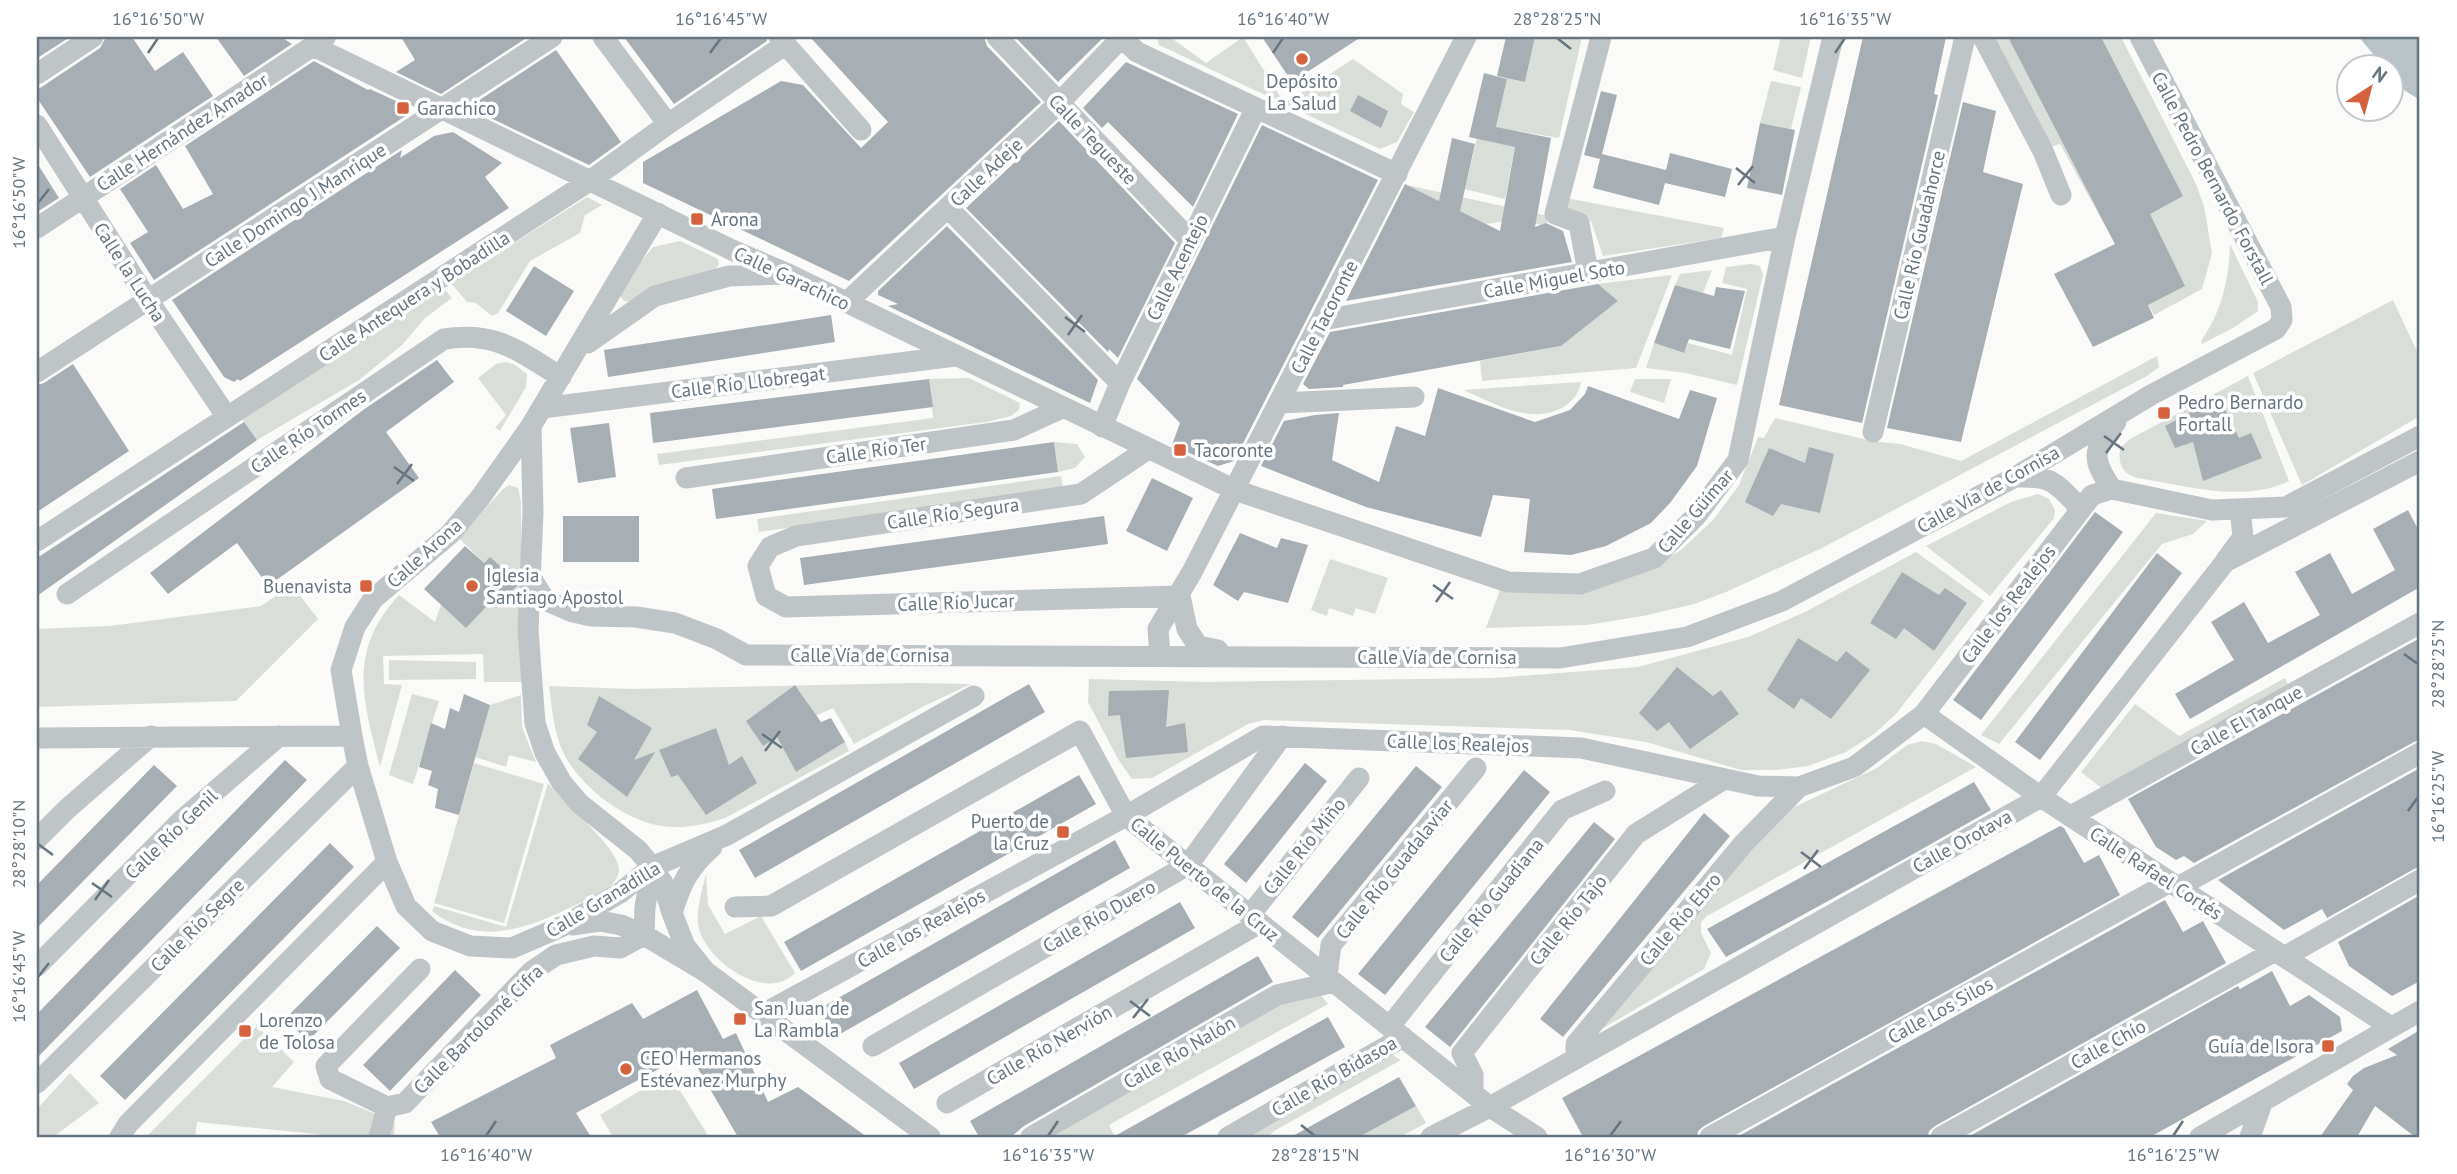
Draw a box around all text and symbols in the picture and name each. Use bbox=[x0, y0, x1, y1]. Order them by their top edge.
text: 16°16'50"W bbox=[112, 7, 204, 30]
text: 16°16'45"W bbox=[675, 7, 767, 30]
text: 16°16'40"W bbox=[1237, 7, 1329, 30]
text: 28°28'25"N bbox=[1513, 7, 1601, 30]
text: 16°16'35"W bbox=[1799, 7, 1891, 30]
marker: Depósito La Salud bbox=[1294, 51, 1310, 67]
north arrow bbox=[2334, 52, 2404, 122]
text: N bbox=[2368, 61, 2392, 88]
street label: Calle Hernández Amador bbox=[92, 67, 273, 196]
street label: Calle Pedro Bernardo Forstall bbox=[2147, 67, 2280, 289]
place label: Depósito La Salud bbox=[1266, 69, 1338, 115]
street label: Calle Tegueste bbox=[1044, 89, 1142, 189]
place label: Garachico bbox=[417, 96, 496, 120]
marker: Garachico bbox=[395, 100, 411, 116]
street label: Calle Adeje bbox=[945, 132, 1027, 212]
street label: Calle Domingo J Manrique bbox=[200, 137, 390, 273]
street label: Calle Río Guadahorce bbox=[1888, 148, 1950, 322]
text: 16°16'50"W bbox=[7, 157, 30, 249]
place label: Arona bbox=[711, 207, 759, 231]
street label: Calle Acentejo bbox=[1141, 210, 1213, 324]
marker: Arona bbox=[689, 211, 705, 227]
street label: Calle la Lucha bbox=[89, 218, 171, 326]
street label: Calle Antequera y Bobadilla bbox=[314, 225, 514, 367]
street label: Calle Garachico bbox=[730, 241, 854, 315]
street label: Calle Miguel Soto bbox=[1481, 255, 1627, 303]
street label: Calle Tacoronte bbox=[1285, 256, 1363, 378]
street label: Calle Río Llobregat bbox=[670, 361, 827, 403]
street label: Calle Río Tormes bbox=[246, 383, 370, 479]
place label: Pedro Bernardo Fortall bbox=[2178, 390, 2303, 436]
marker: Pedro Bernardo Fortall bbox=[2156, 405, 2172, 421]
street label: Calle Río Ter bbox=[824, 431, 928, 469]
place label: Tacoronte bbox=[1194, 438, 1273, 462]
street label: Calle Vía de Cornisa bbox=[1912, 440, 2064, 538]
marker: Tacoronte bbox=[1172, 442, 1188, 458]
street label: Calle Güímar bbox=[1652, 463, 1739, 558]
street label: Calle Río Segura bbox=[885, 492, 1021, 534]
street label: Calle Arona bbox=[382, 513, 466, 593]
street label: Calle los Realejos bbox=[1956, 540, 2060, 668]
place label: Iglesia Santiago Apostol bbox=[486, 563, 624, 609]
place label: Buenavista bbox=[263, 574, 352, 598]
marker: Buenavista bbox=[358, 578, 374, 594]
marker: Iglesia Santiago Apostol bbox=[464, 578, 480, 594]
street label: Calle Río Jucar bbox=[897, 588, 1016, 616]
text: 28°28'25"N bbox=[2426, 620, 2449, 708]
street label: Calle Vía de Cornisa bbox=[790, 643, 950, 667]
street label: Calle Vía de Cornisa bbox=[1357, 645, 1517, 669]
street label: Calle El Tanque bbox=[2186, 679, 2306, 761]
street label: Calle los Realejos bbox=[1386, 729, 1530, 757]
text: 16°16'25"W bbox=[2426, 751, 2449, 843]
street label: Calle Río Genil bbox=[120, 784, 223, 884]
street label: Calle Río Miño bbox=[1258, 793, 1350, 899]
street label: Calle Río Guadalaviar bbox=[1330, 794, 1458, 944]
text: 28°28'10"N bbox=[7, 800, 30, 888]
street label: Calle Orotava bbox=[1908, 804, 2016, 878]
place label: Puerto de la Cruz bbox=[971, 809, 1049, 855]
street label: Calle Puerto de la Cruz bbox=[1126, 812, 1284, 946]
street label: Calle Rafael Cortés bbox=[2085, 821, 2227, 925]
marker: Puerto de la Cruz bbox=[1055, 824, 1071, 840]
street label: Calle Río Guadiana bbox=[1434, 833, 1548, 967]
street label: Calle Granadilla bbox=[542, 856, 664, 942]
street label: Calle Río Ebro bbox=[1634, 867, 1726, 971]
street label: Calle Río Tajo bbox=[1524, 870, 1612, 970]
street label: Calle Río Segre bbox=[145, 873, 249, 977]
street label: Calle Río Duero bbox=[1038, 874, 1160, 958]
street label: Calle los Realejos bbox=[853, 883, 989, 973]
text: 16°16'45"W bbox=[7, 931, 30, 1023]
street label: Calle Bartolomé Cifra bbox=[408, 959, 548, 1099]
street label: Calle Los Silos bbox=[1883, 971, 1997, 1049]
place label: San Juan de La Rambla bbox=[754, 996, 850, 1042]
street label: Calle Río Nervión bbox=[982, 999, 1116, 1091]
place label: Lorenzo de Tolosa bbox=[259, 1008, 335, 1054]
street label: Calle Río Nalón bbox=[1119, 1010, 1239, 1094]
marker: San Juan de La Rambla bbox=[732, 1011, 748, 1027]
street label: Calle Chío bbox=[2066, 1014, 2150, 1074]
marker: Lorenzo de Tolosa bbox=[237, 1023, 253, 1039]
street label: Calle Río Bidasoa bbox=[1267, 1030, 1401, 1122]
place label: Guía de Isora bbox=[2208, 1034, 2314, 1058]
marker: Guía de Isora bbox=[2320, 1038, 2336, 1054]
place label: CEO Hermanos Estévanez Murphy bbox=[640, 1046, 786, 1092]
marker: CEO Hermanos Estévanez Murphy bbox=[618, 1061, 634, 1077]
text: 16°16'40"W bbox=[440, 1143, 532, 1166]
text: 16°16'35"W bbox=[1002, 1143, 1094, 1166]
text: 28°28'15"N bbox=[1271, 1143, 1359, 1166]
text: 16°16'30"W bbox=[1564, 1143, 1656, 1166]
text: 16°16'25"W bbox=[2127, 1143, 2219, 1166]

